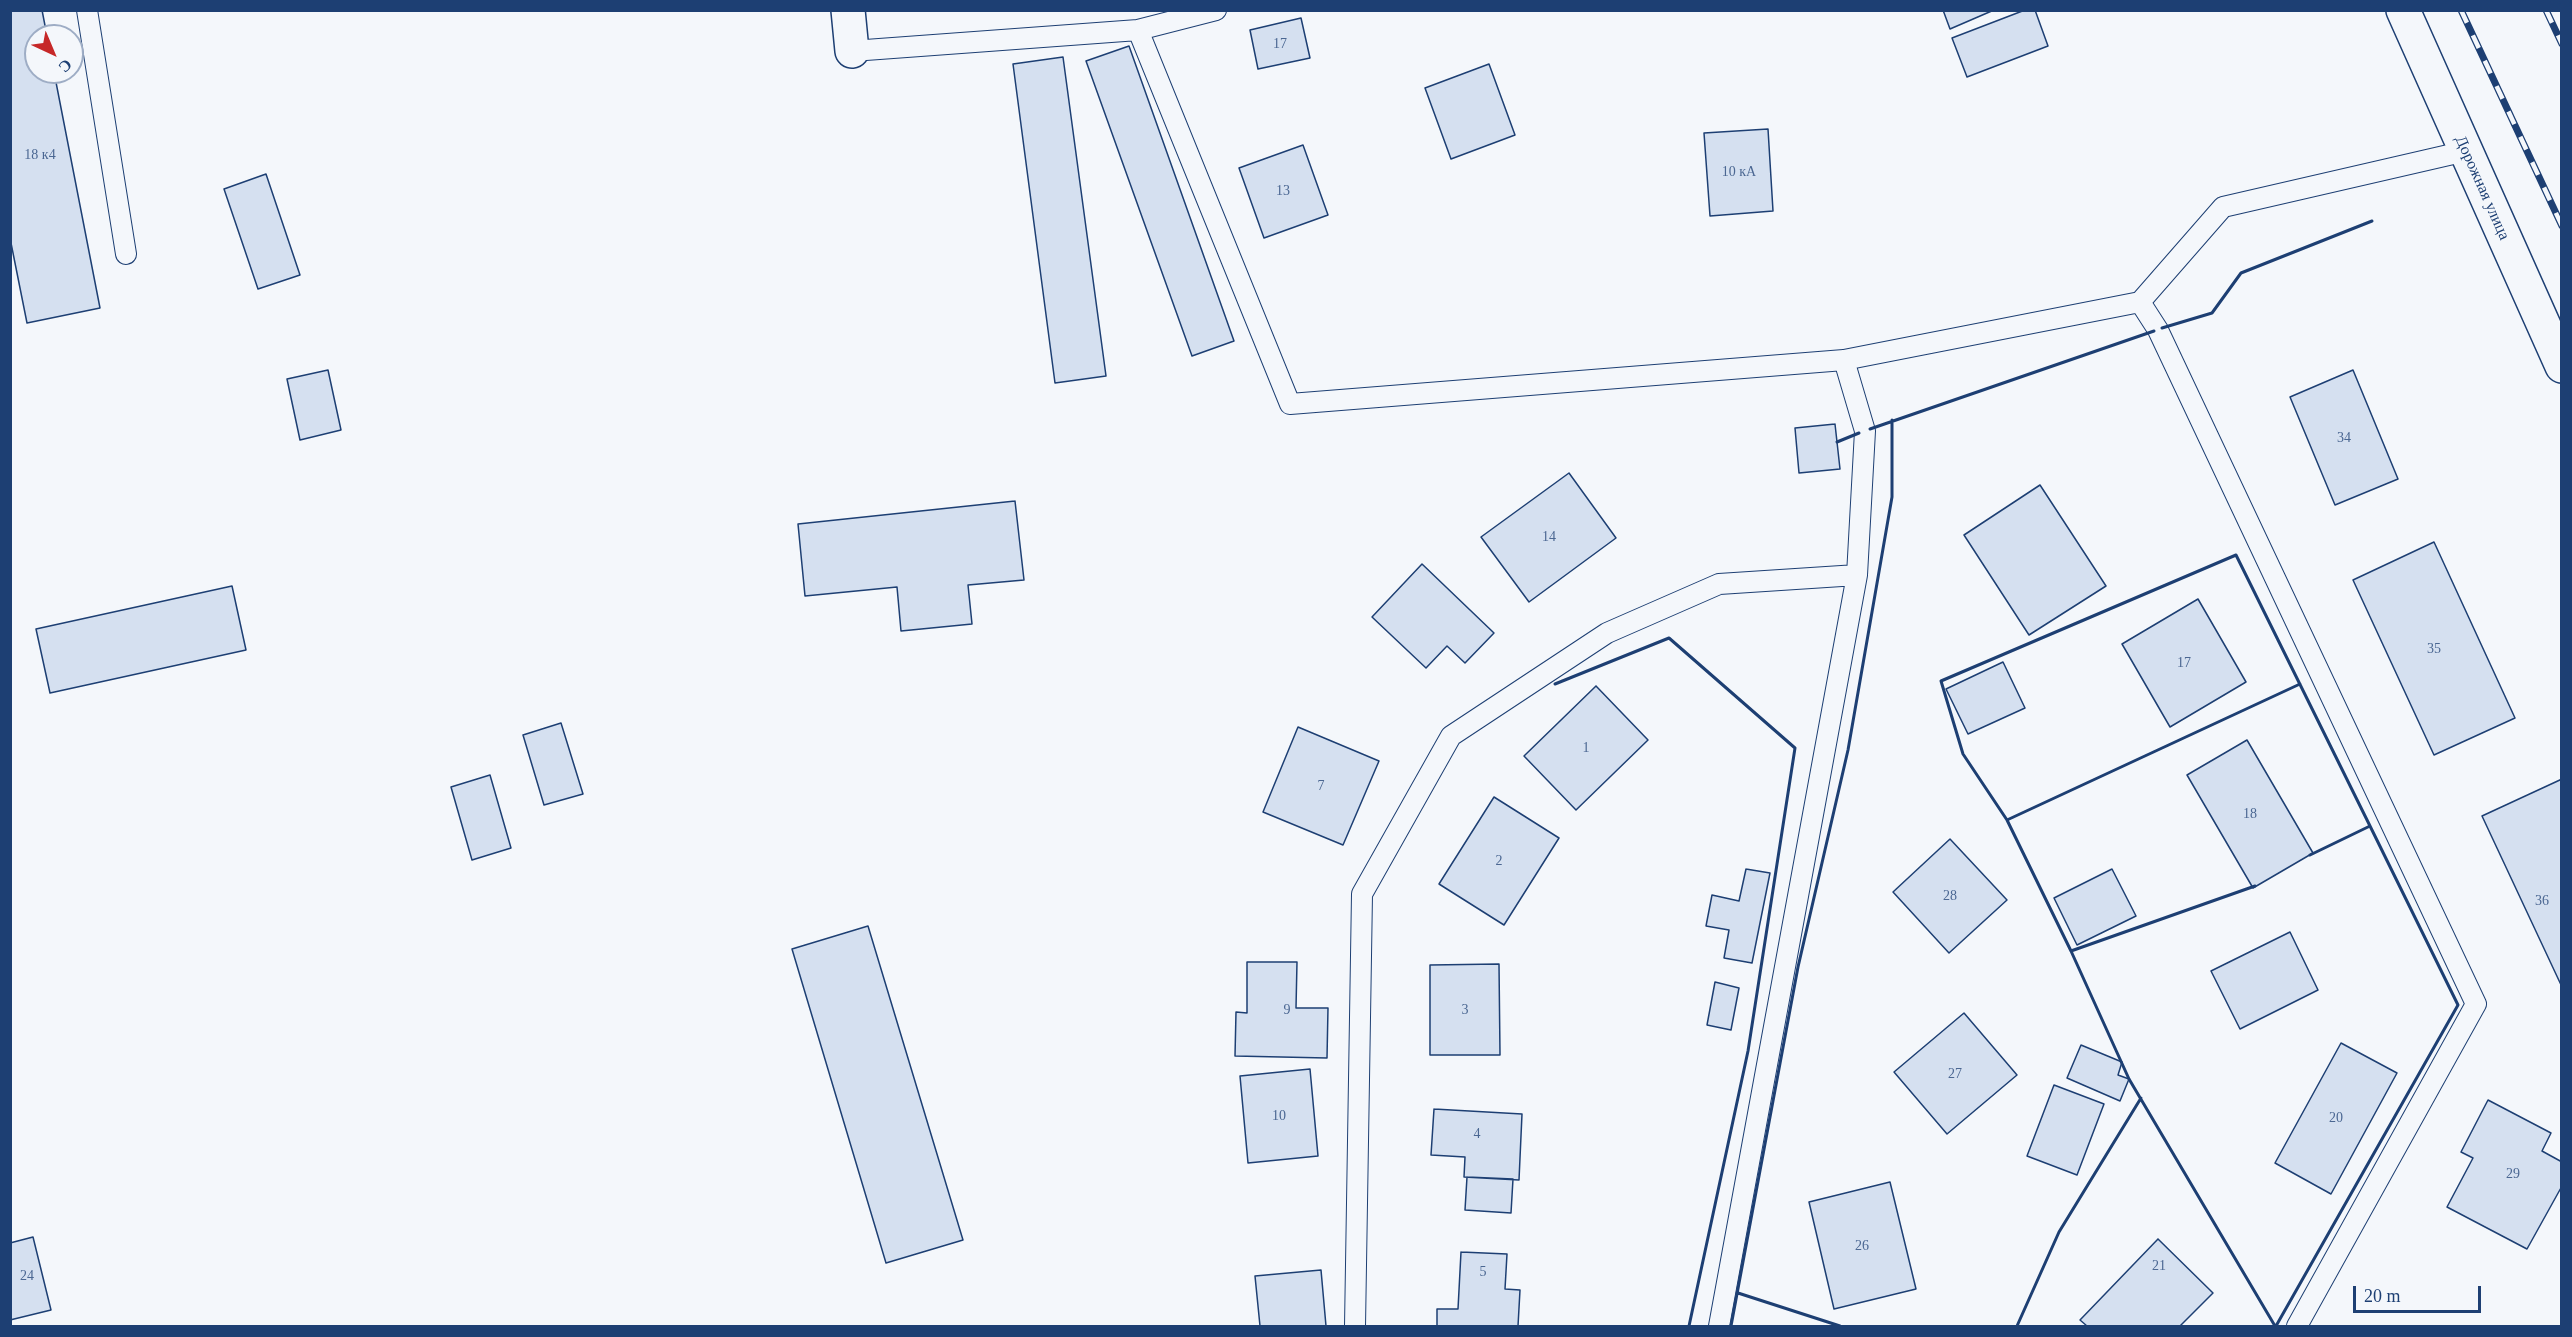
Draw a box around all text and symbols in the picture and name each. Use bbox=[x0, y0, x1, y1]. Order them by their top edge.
north arrow bbox=[24, 24, 84, 84]
house number: 17 bbox=[1273, 36, 1287, 52]
text: С bbox=[55, 56, 76, 76]
street label: Дорожная улица bbox=[2450, 133, 2514, 243]
house number: 18 к4 bbox=[24, 147, 56, 163]
house number: 10 кА bbox=[1722, 164, 1756, 180]
house number: 13 bbox=[1276, 183, 1290, 199]
house number: 34 bbox=[2337, 430, 2351, 446]
house number: 14 bbox=[1542, 529, 1556, 545]
house number: 35 bbox=[2427, 641, 2441, 657]
house number: 17 bbox=[2177, 655, 2191, 671]
house number: 1 bbox=[1582, 740, 1589, 756]
house number: 7 bbox=[1318, 778, 1324, 794]
house number: 18 bbox=[2243, 806, 2257, 822]
house number: 2 bbox=[1496, 853, 1502, 869]
house number: 28 bbox=[1943, 888, 1957, 904]
house number: 36 bbox=[2535, 893, 2549, 909]
house number: 9 bbox=[1284, 1002, 1290, 1018]
house number: 3 bbox=[1462, 1002, 1468, 1018]
house number: 27 bbox=[1948, 1066, 1962, 1082]
house number: 10 bbox=[1272, 1108, 1286, 1124]
house number: 20 bbox=[2329, 1110, 2343, 1126]
house number: 4 bbox=[1474, 1126, 1480, 1142]
house number: 29 bbox=[2506, 1166, 2520, 1182]
house number: 26 bbox=[1855, 1238, 1869, 1254]
house number: 21 bbox=[2152, 1258, 2166, 1274]
house number: 5 bbox=[1480, 1264, 1486, 1280]
house number: 24 bbox=[20, 1268, 34, 1284]
scale bar bbox=[2356, 1274, 2484, 1312]
text: 20 m bbox=[2364, 1286, 2401, 1306]

